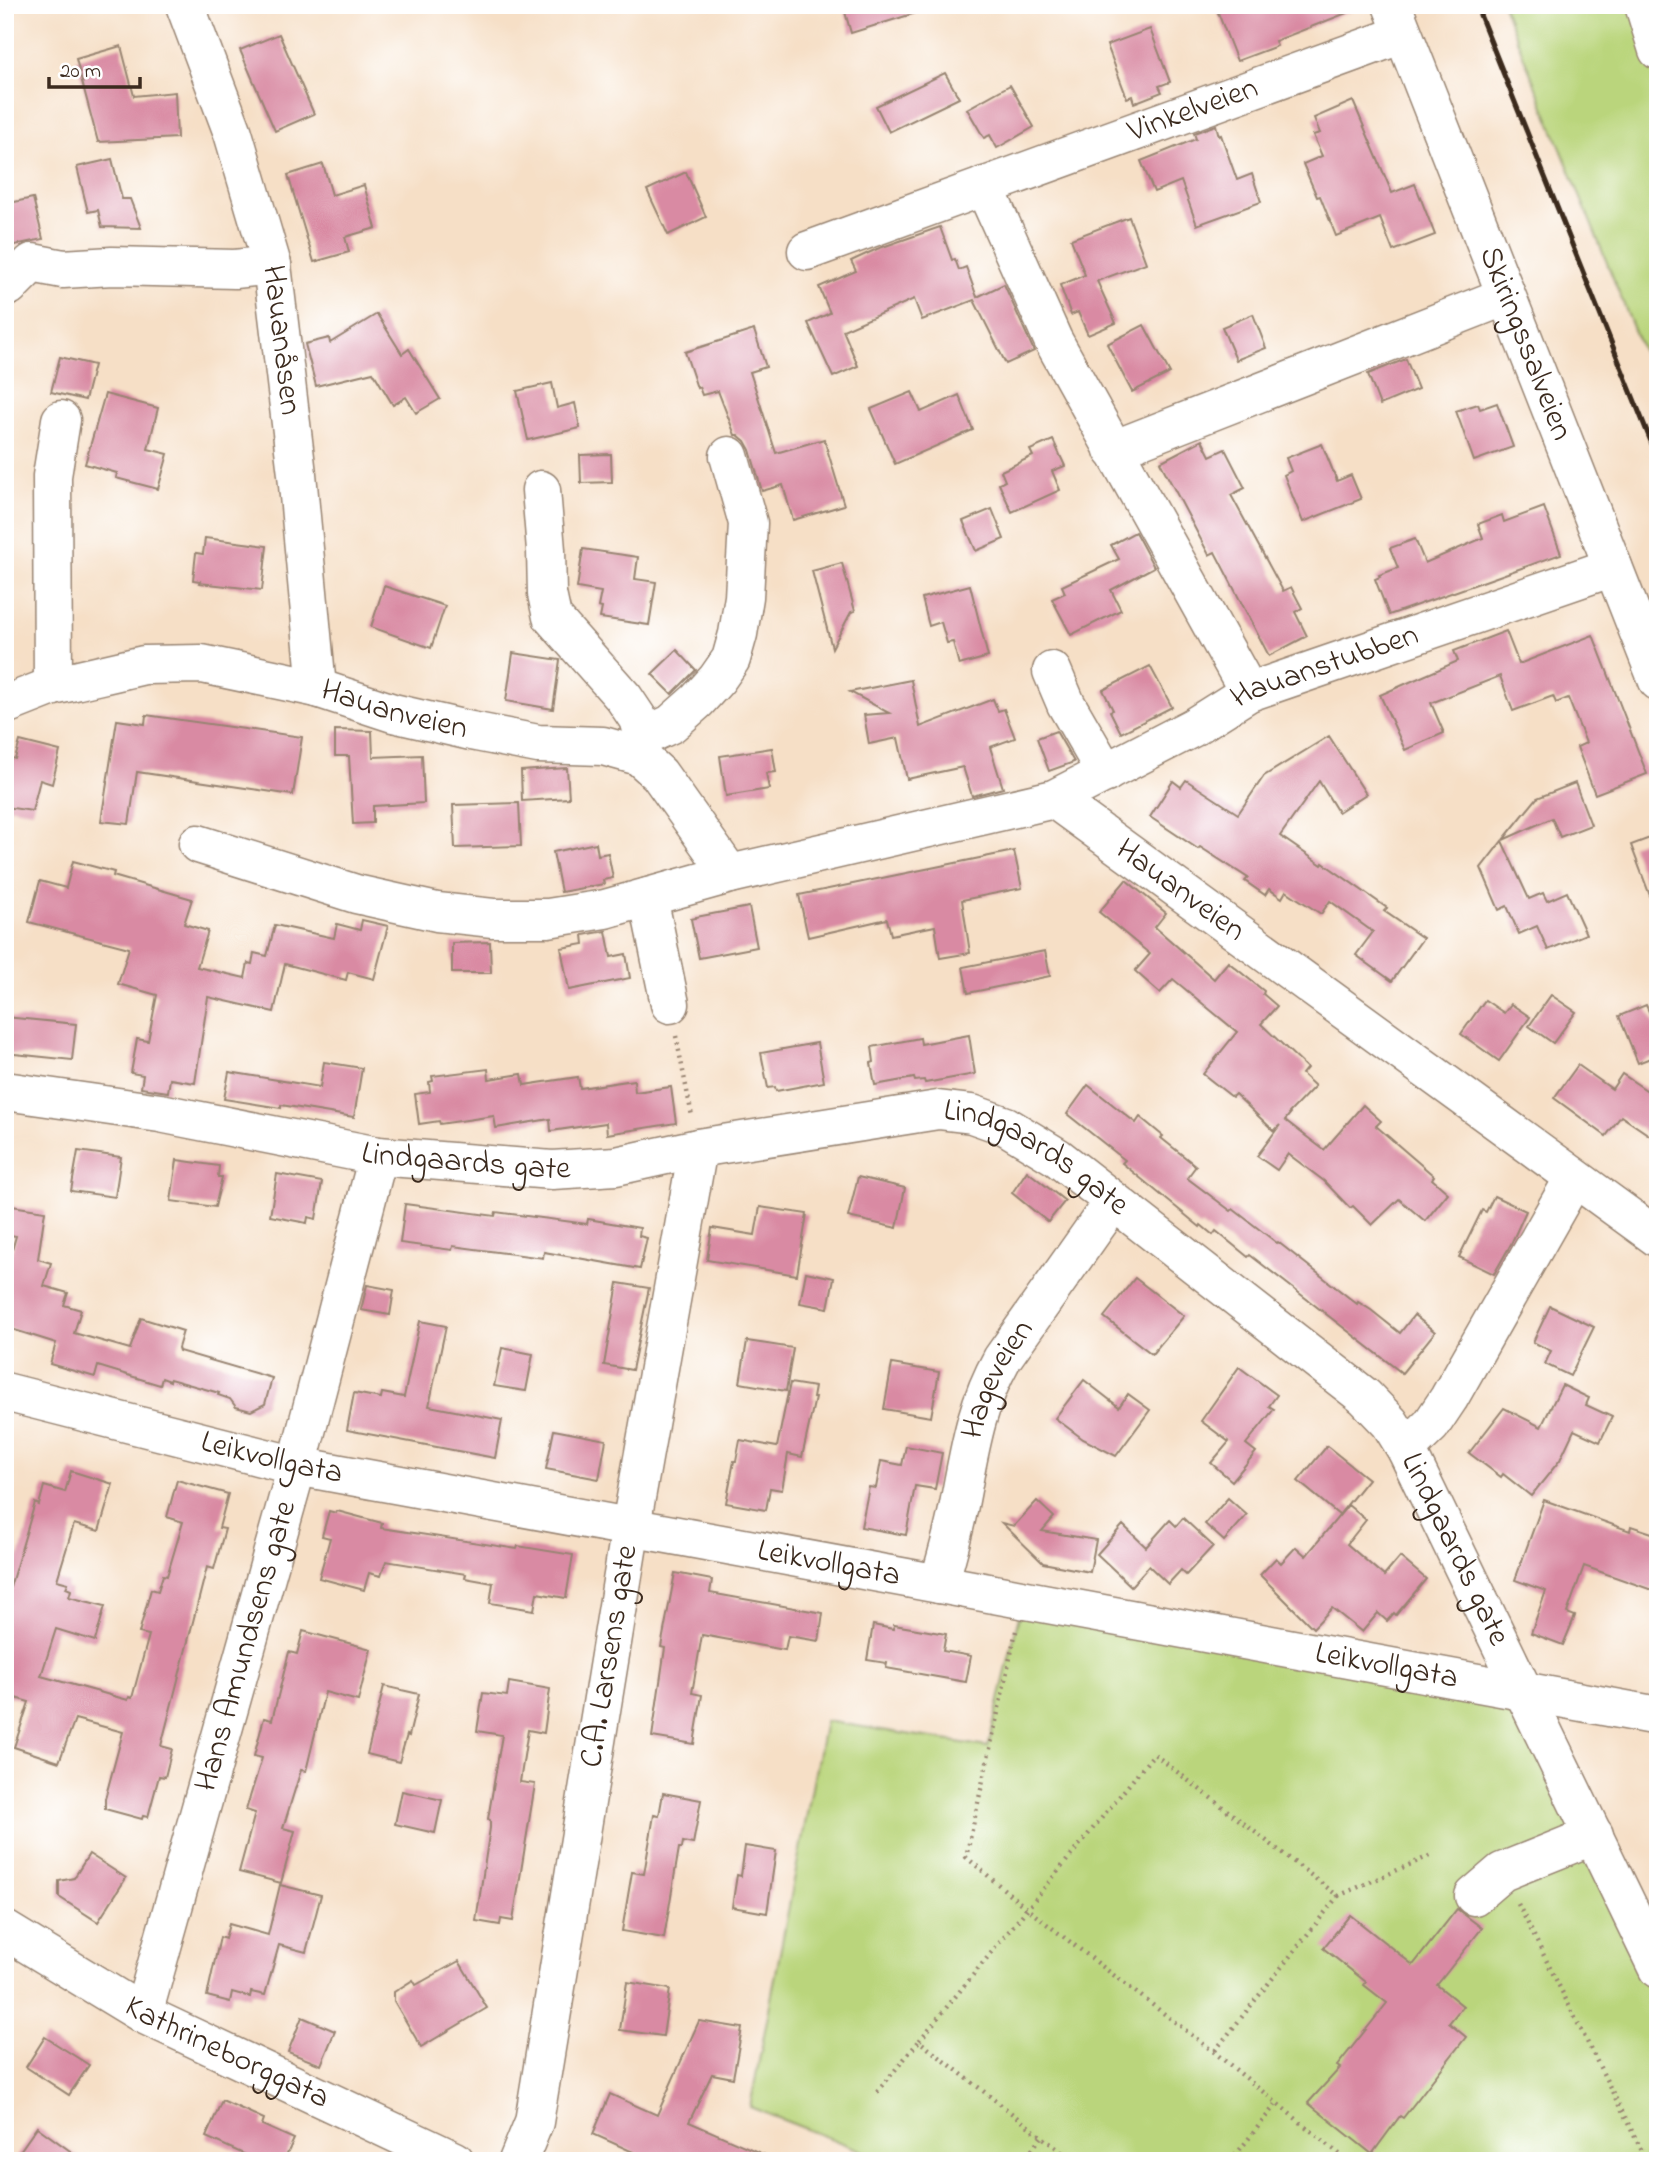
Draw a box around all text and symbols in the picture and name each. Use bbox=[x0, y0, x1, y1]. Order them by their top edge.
scale bar bbox=[49, 46, 140, 90]
text: 20 m bbox=[60, 57, 101, 87]
street label: Vinkelveien bbox=[1121, 65, 1265, 156]
street label: Skiringssalveien bbox=[1466, 240, 1585, 448]
street label: Hauanåsen bbox=[249, 262, 313, 418]
street label: Hauanstubben bbox=[1222, 612, 1425, 721]
street label: Hauanveien bbox=[315, 667, 472, 753]
street label: Hauanveien bbox=[1105, 827, 1255, 954]
street label: Lindgaards gate bbox=[941, 1087, 1139, 1228]
street label: Lindgaards gate bbox=[357, 1130, 572, 1194]
street label: Hageveien bbox=[949, 1310, 1046, 1444]
street label: Leikvollgata bbox=[196, 1419, 347, 1497]
street label: Lindgaards gate bbox=[1388, 1445, 1522, 1654]
street label: Hans Amundsens gate bbox=[183, 1495, 310, 1797]
street label: Leikvollgata bbox=[754, 1528, 904, 1600]
street label: C.A. Larsens gate bbox=[569, 1541, 651, 1771]
street label: Leikvollgata bbox=[1311, 1630, 1462, 1702]
street label: Kathrineborggata bbox=[115, 1984, 337, 2122]

